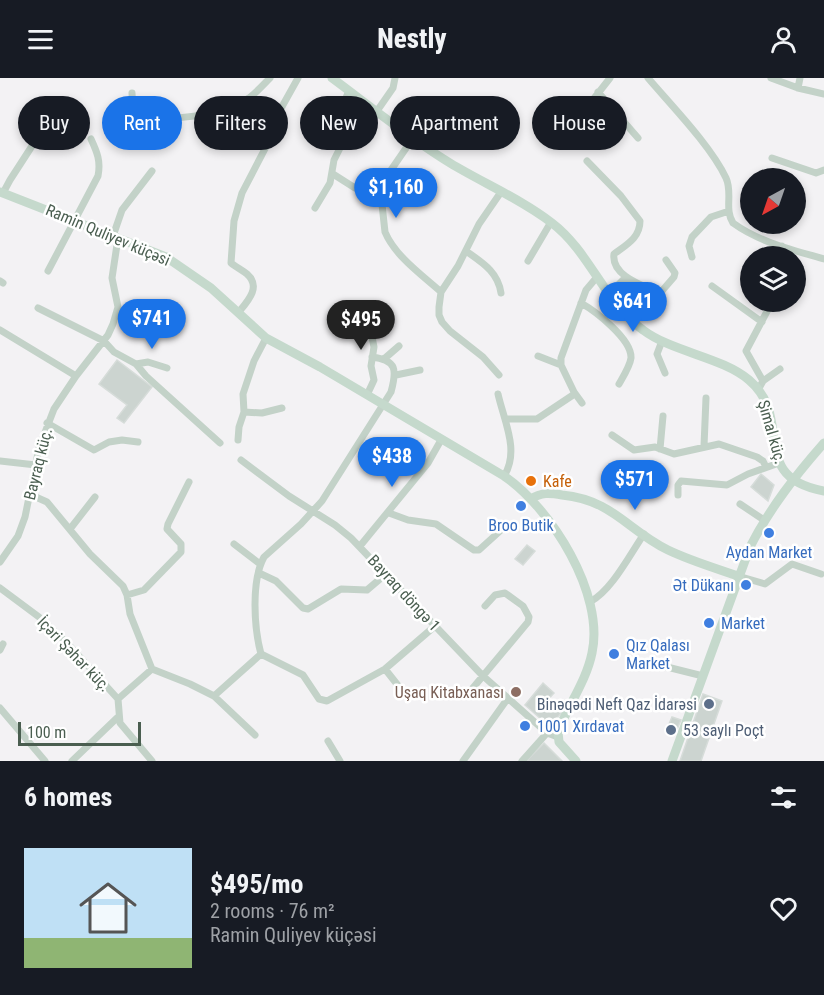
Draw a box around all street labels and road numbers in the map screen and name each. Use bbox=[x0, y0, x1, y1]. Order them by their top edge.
street label: Ramin Quliyev küçəsi bbox=[43, 200, 173, 270]
street label: Şimal küç. bbox=[754, 398, 790, 466]
street label: Bayraq küç. bbox=[20, 426, 56, 502]
street label: Bayraq döngə 1 bbox=[364, 551, 444, 635]
street label: İçəri Şəhər küç. bbox=[33, 612, 115, 696]

